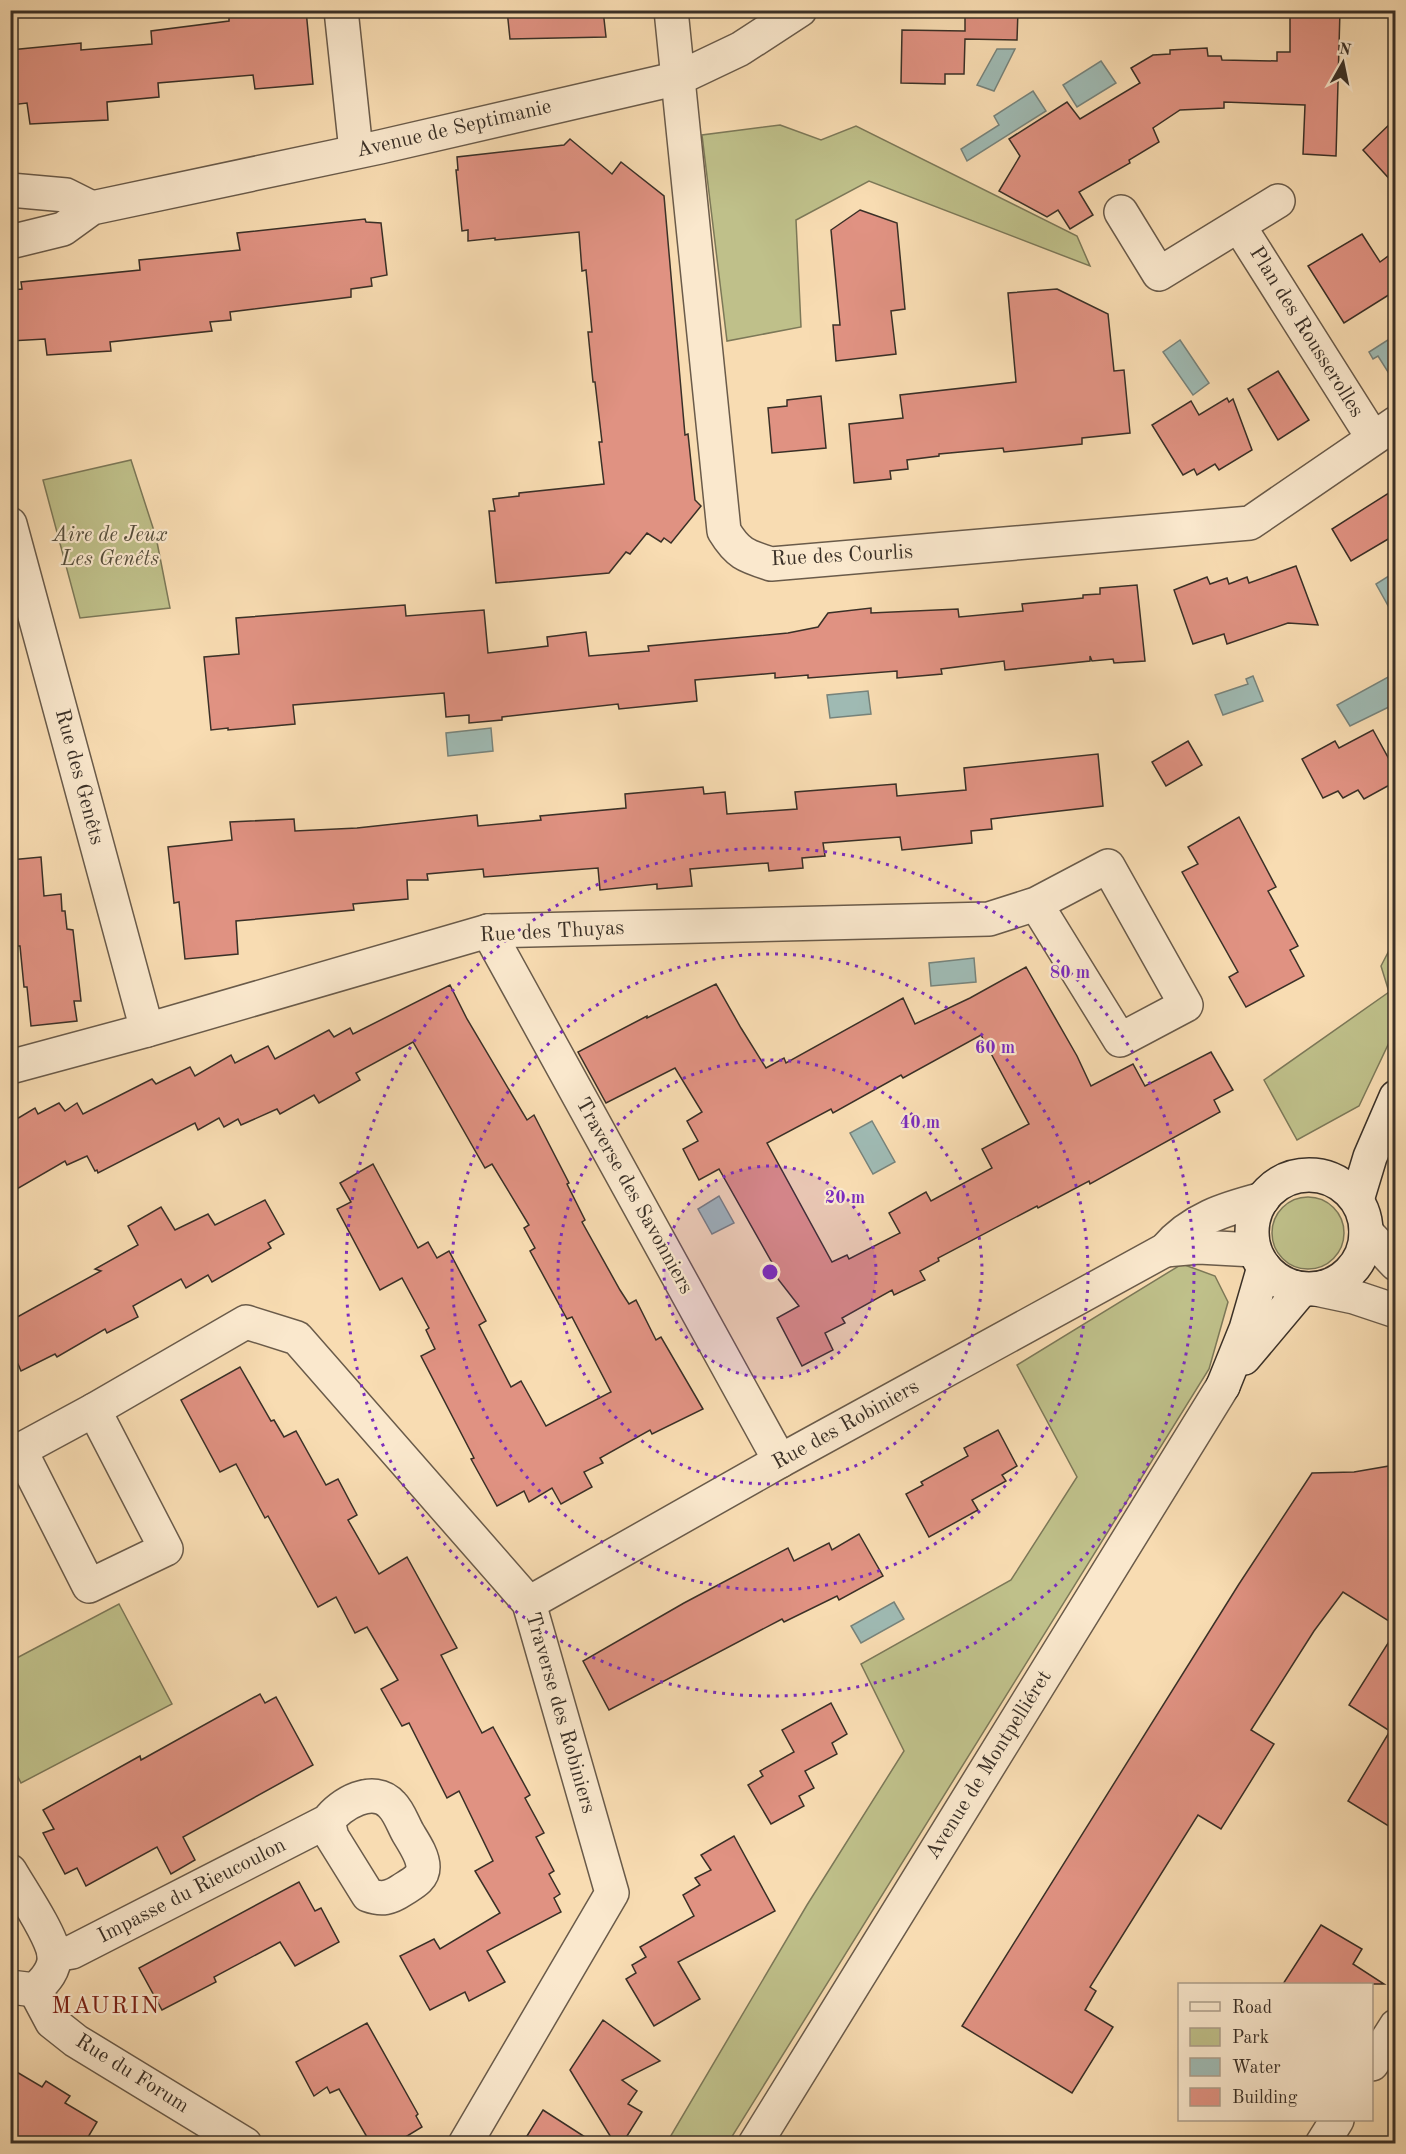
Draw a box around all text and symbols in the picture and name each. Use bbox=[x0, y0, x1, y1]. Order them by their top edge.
north arrow bbox=[1313, 33, 1373, 93]
text: N bbox=[1338, 41, 1353, 59]
street label: Avenue de Septimanie bbox=[355, 96, 553, 162]
street label: Plan des Rousserolles bbox=[1245, 243, 1367, 421]
park label: Aire de Jeux Les Genêts bbox=[51, 525, 168, 570]
street label: Rue des Courlis bbox=[770, 542, 914, 570]
street label: Rue des Genêts bbox=[51, 707, 107, 847]
street label: Rue des Thuyas bbox=[479, 918, 625, 946]
text: 80 m bbox=[1050, 964, 1090, 982]
text: 60 m bbox=[975, 1039, 1015, 1057]
street label: Traverse des Savonniers bbox=[571, 1094, 697, 1298]
text: 40 m bbox=[900, 1114, 940, 1132]
text: 20 m bbox=[825, 1189, 865, 1207]
centre of rings bbox=[760, 1262, 780, 1282]
street label: Rue des Robiniers bbox=[769, 1376, 923, 1474]
street label: Traverse des Robiniers bbox=[521, 1610, 599, 1816]
street label: Avenue de Montpelliéret bbox=[922, 1667, 1056, 1863]
street label: Impasse du Rieucoulon bbox=[95, 1834, 289, 1948]
legend bbox=[1178, 1983, 1373, 2121]
district label: MAURIN bbox=[51, 1995, 161, 2019]
text: Road bbox=[1232, 1999, 1272, 2017]
text: Park bbox=[1232, 2029, 1269, 2047]
street label: Rue du Forum bbox=[72, 2031, 192, 2117]
text: Water bbox=[1232, 2059, 1281, 2077]
text: Building bbox=[1232, 2089, 1298, 2107]

